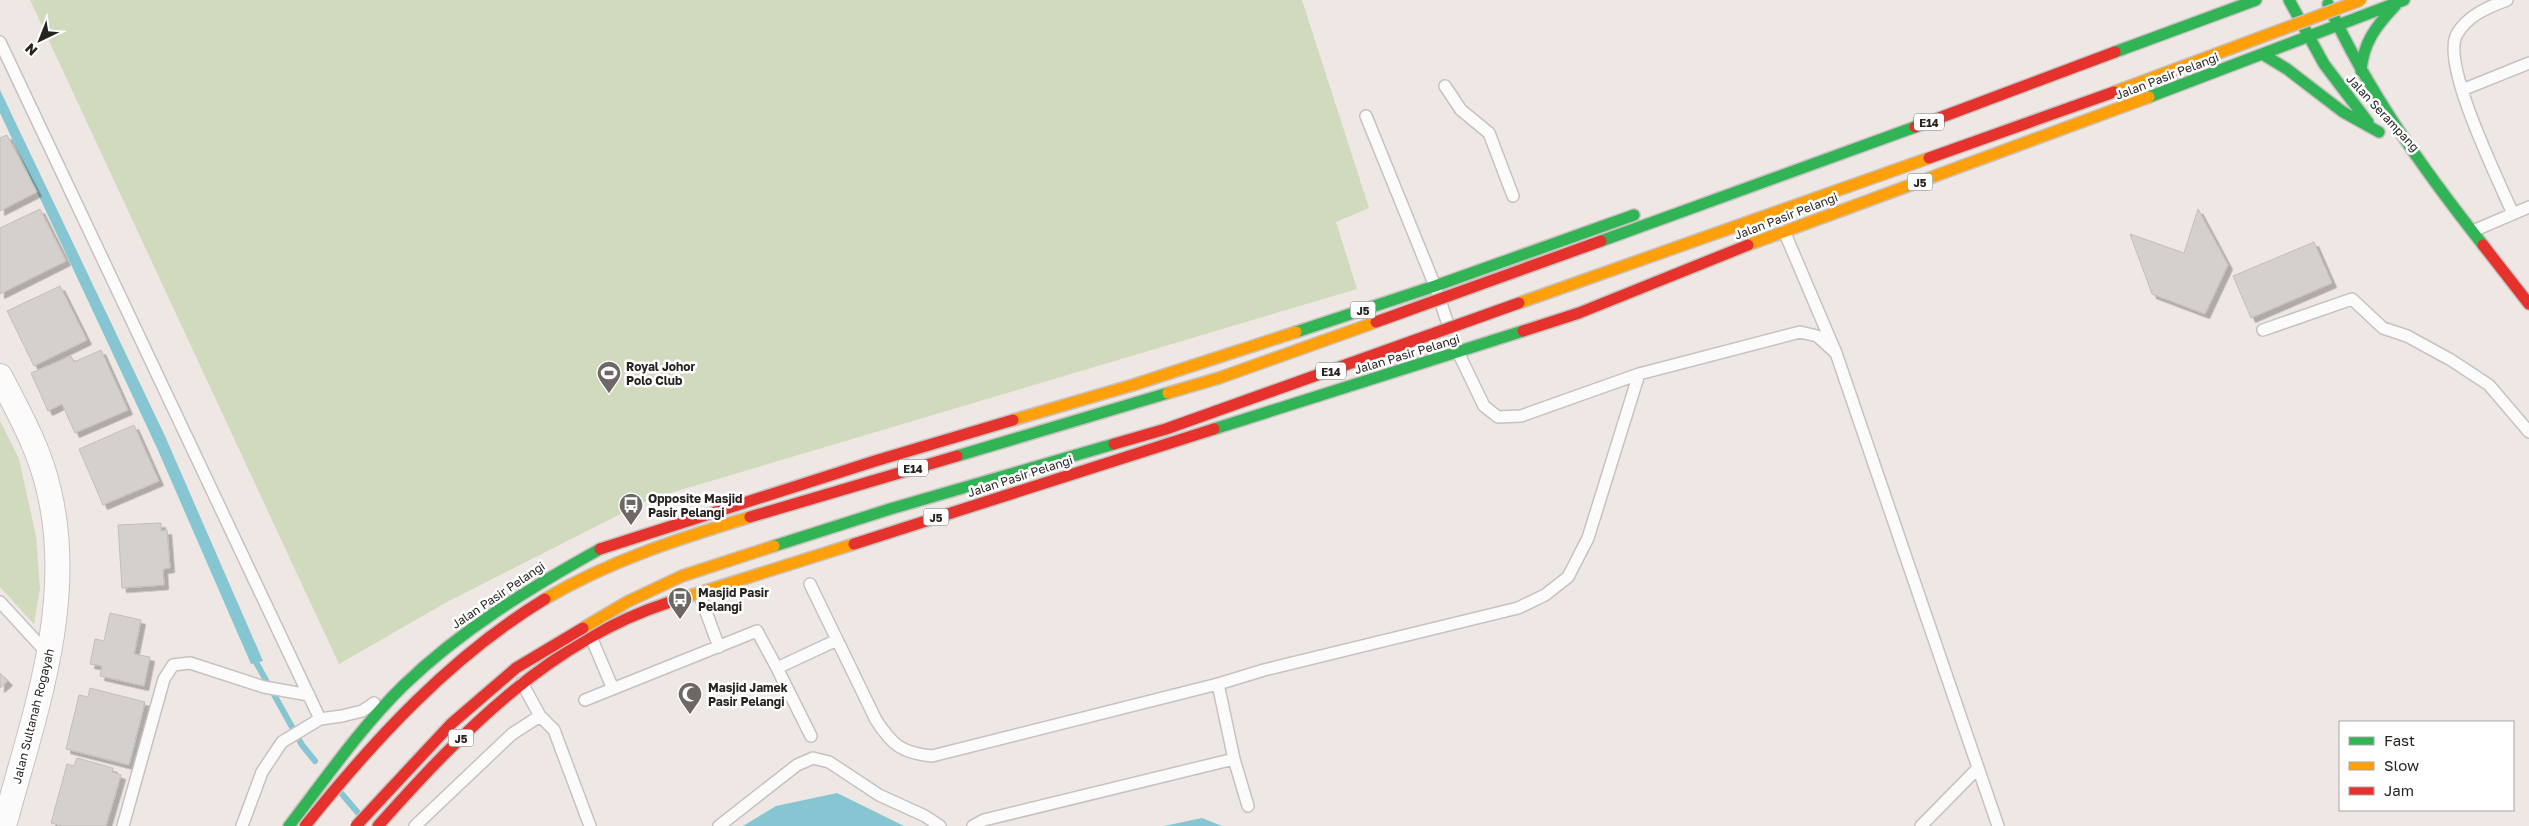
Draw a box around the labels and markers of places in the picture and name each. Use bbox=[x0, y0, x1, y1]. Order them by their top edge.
place label: Royal Johor Polo Club bbox=[626, 359, 695, 388]
sports icon: Royal Johor Polo Club bbox=[596, 360, 622, 394]
place label: Opposite Masjid Pasir Pelangi bbox=[648, 491, 742, 520]
bus stop icon: Opposite Masjid Pasir Pelangi bbox=[618, 492, 644, 526]
place label: Masjid Pasir Pelangi bbox=[698, 585, 769, 614]
bus stop icon: Masjid Pasir Pelangi bbox=[667, 586, 693, 620]
place label: Masjid Jamek Pasir Pelangi bbox=[708, 680, 788, 709]
mosque icon: Masjid Jamek Pasir Pelangi bbox=[677, 681, 703, 715]

